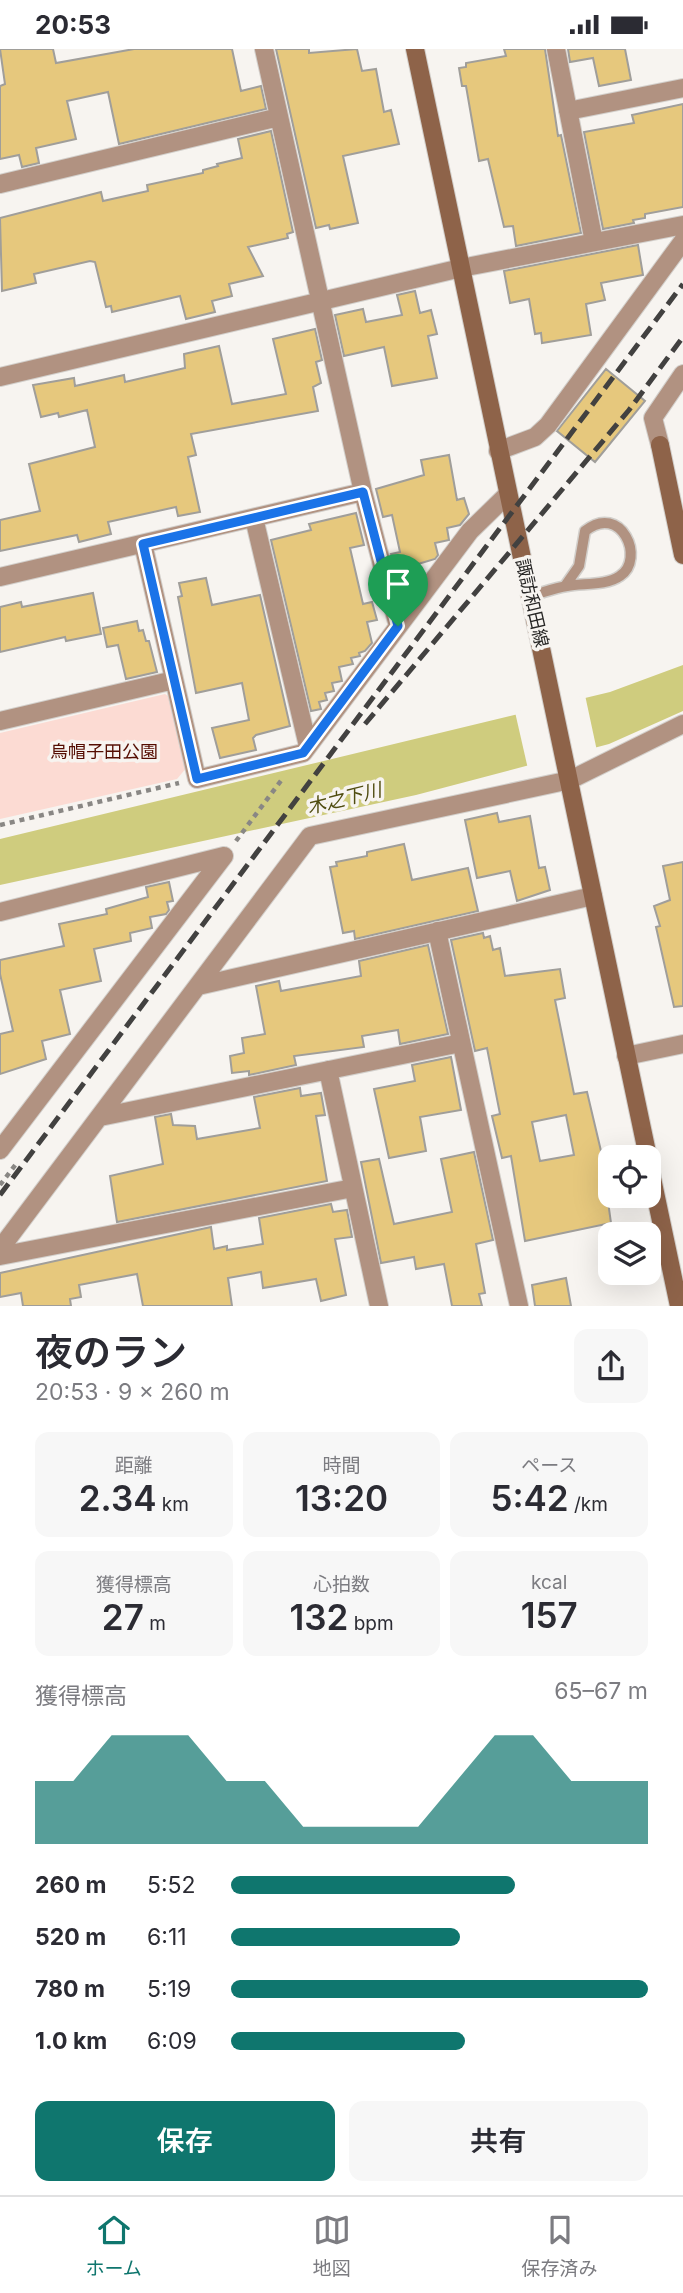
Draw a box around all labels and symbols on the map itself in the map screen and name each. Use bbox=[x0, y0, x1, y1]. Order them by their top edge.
pin bbox=[368, 554, 428, 626]
street label: 諏訪和田線 bbox=[512, 557, 553, 649]
park label: 烏帽子田公園 bbox=[50, 741, 158, 762]
water label: 木之下川 bbox=[304, 778, 386, 819]

